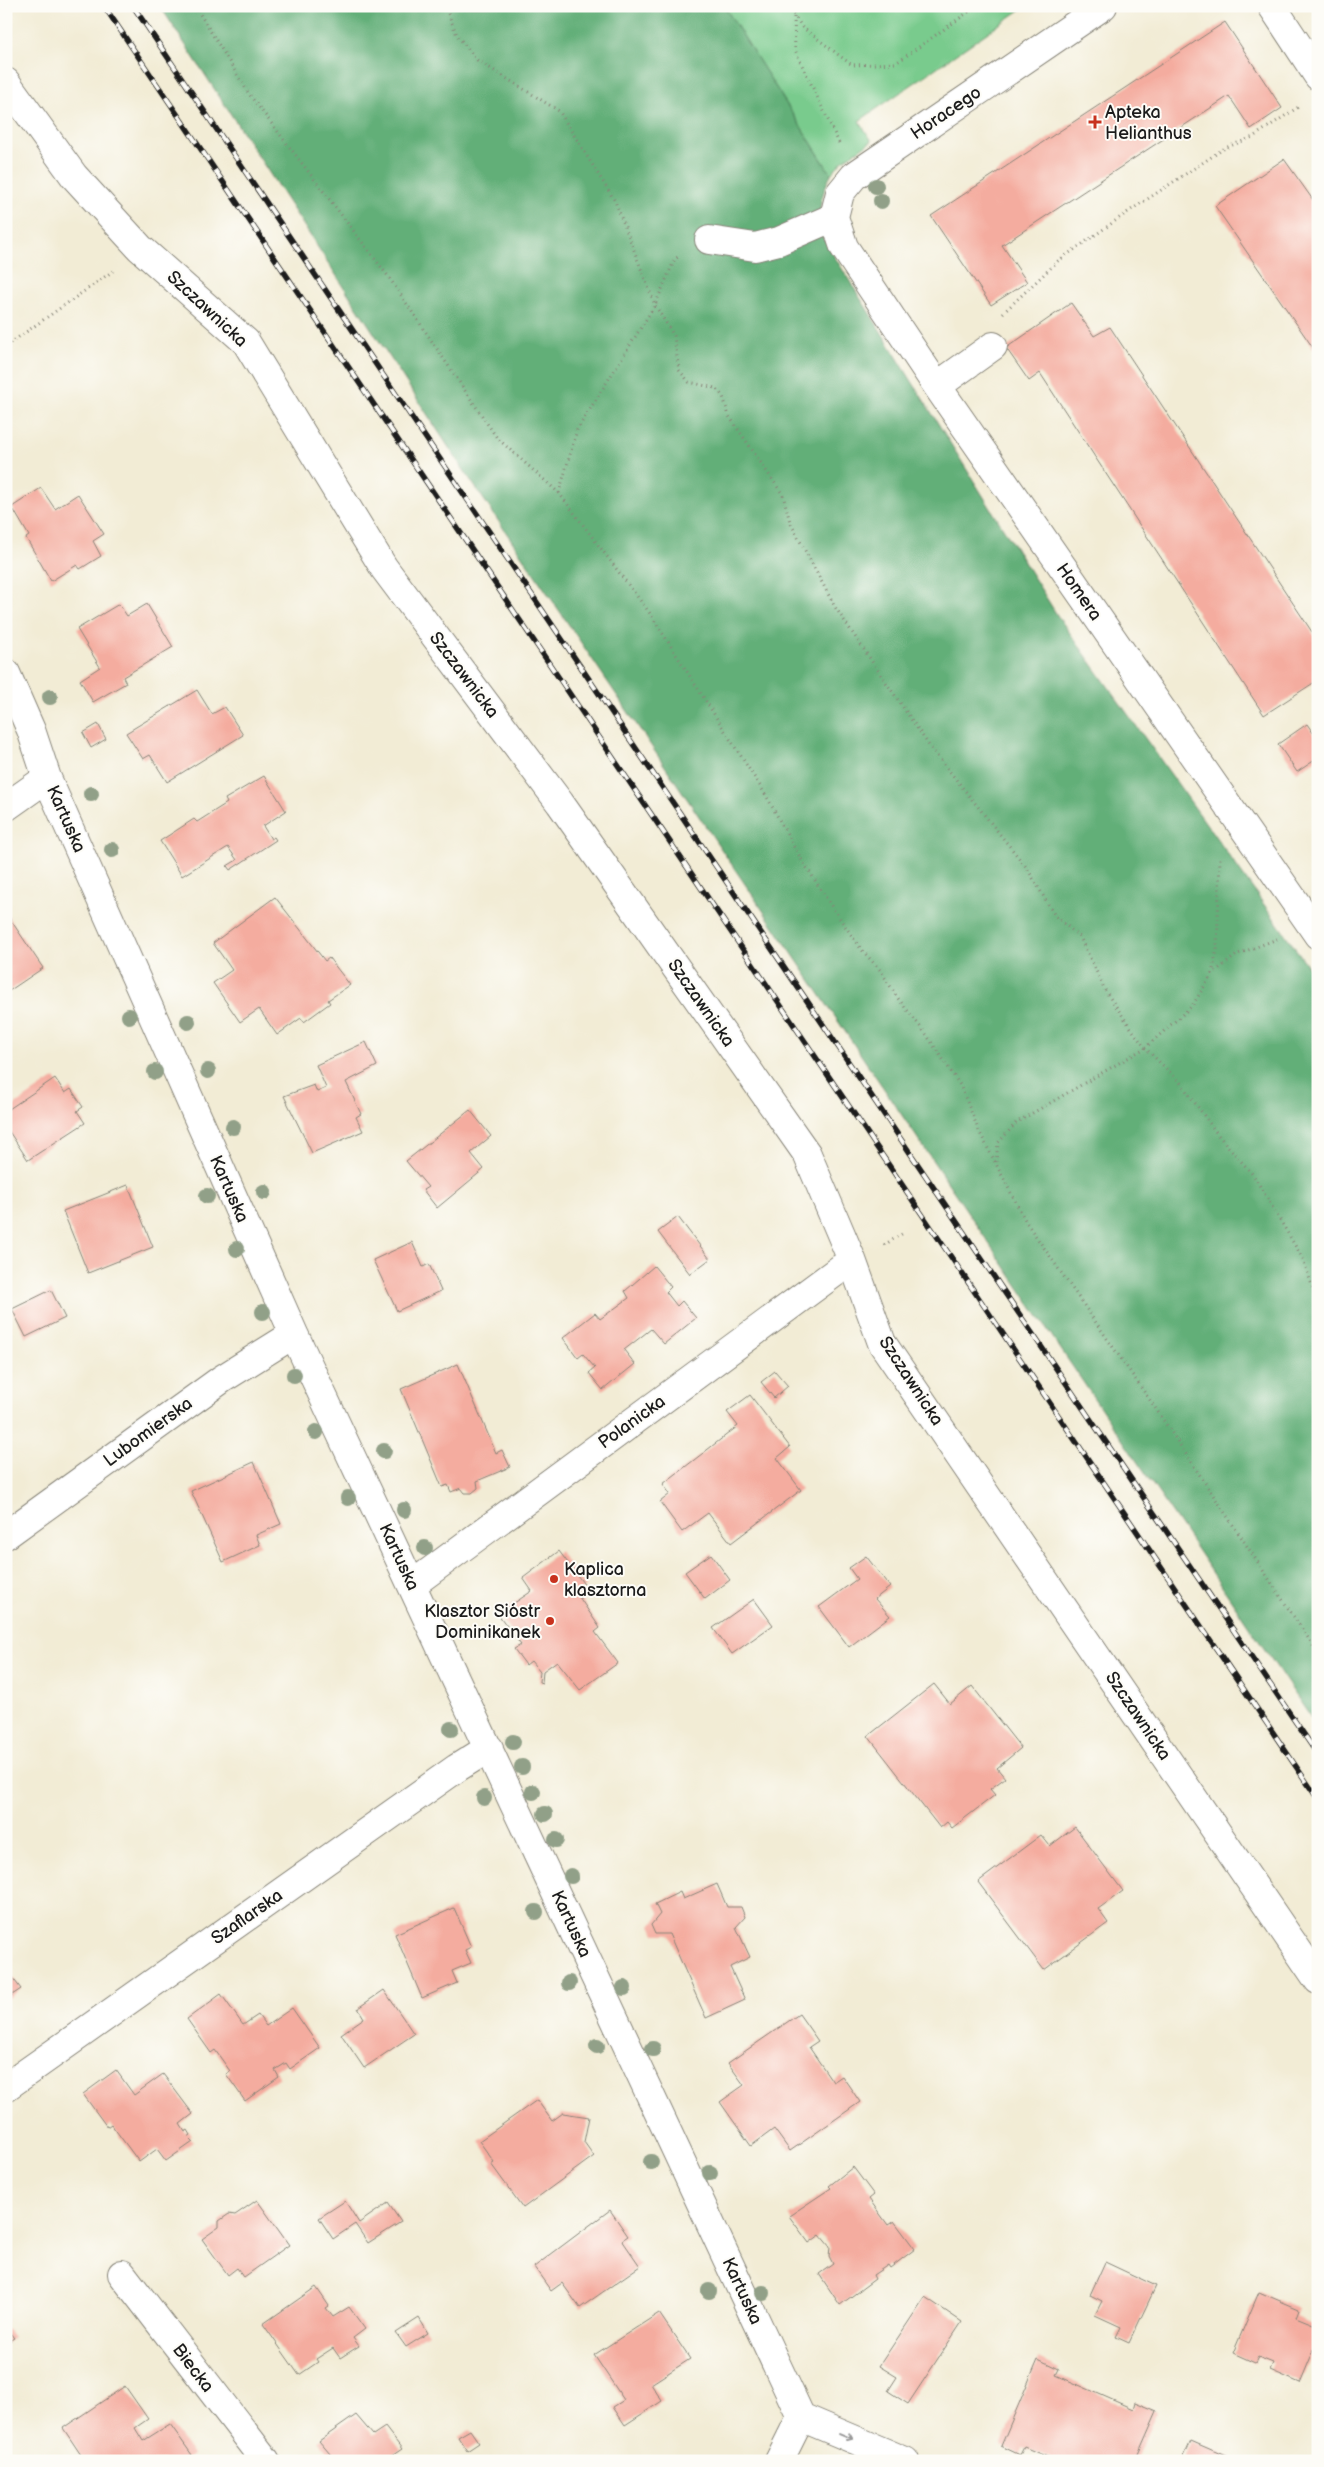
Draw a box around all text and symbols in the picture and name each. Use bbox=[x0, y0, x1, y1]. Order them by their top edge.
street label: Horacego bbox=[907, 82, 985, 144]
place label: Apteka Helianthus bbox=[1105, 102, 1192, 144]
marker: Apteka Helianthus bbox=[1089, 116, 1101, 128]
street label: Szczawnicka bbox=[162, 266, 252, 352]
street label: Homera bbox=[1052, 559, 1106, 625]
street label: Szczawnicka bbox=[425, 628, 503, 722]
street label: Kartuska bbox=[42, 782, 90, 856]
street label: Szczawnicka bbox=[663, 955, 739, 1051]
street label: Kartuska bbox=[205, 1152, 253, 1226]
street label: Szczawnicka bbox=[874, 1332, 948, 1430]
street label: Polanicka bbox=[594, 1391, 670, 1453]
street label: Lubomierska bbox=[100, 1393, 196, 1471]
street label: Kartuska bbox=[374, 1520, 424, 1594]
place label: Kaplica klasztorna bbox=[564, 1559, 646, 1601]
marker: Kaplica klasztorna bbox=[548, 1573, 560, 1585]
place label: Klasztor Sióstr Dominikanek bbox=[424, 1601, 540, 1643]
marker: Klasztor Sióstr Dominikanek bbox=[544, 1615, 556, 1627]
street label: Szczawnicka bbox=[1101, 1668, 1175, 1764]
street label: Szaflarska bbox=[207, 1885, 287, 1949]
street label: Kartuska bbox=[546, 1887, 596, 1961]
street label: Kartuska bbox=[717, 2254, 767, 2328]
street label: Biecka bbox=[168, 2340, 218, 2396]
one-way arrow bbox=[838, 2431, 853, 2441]

